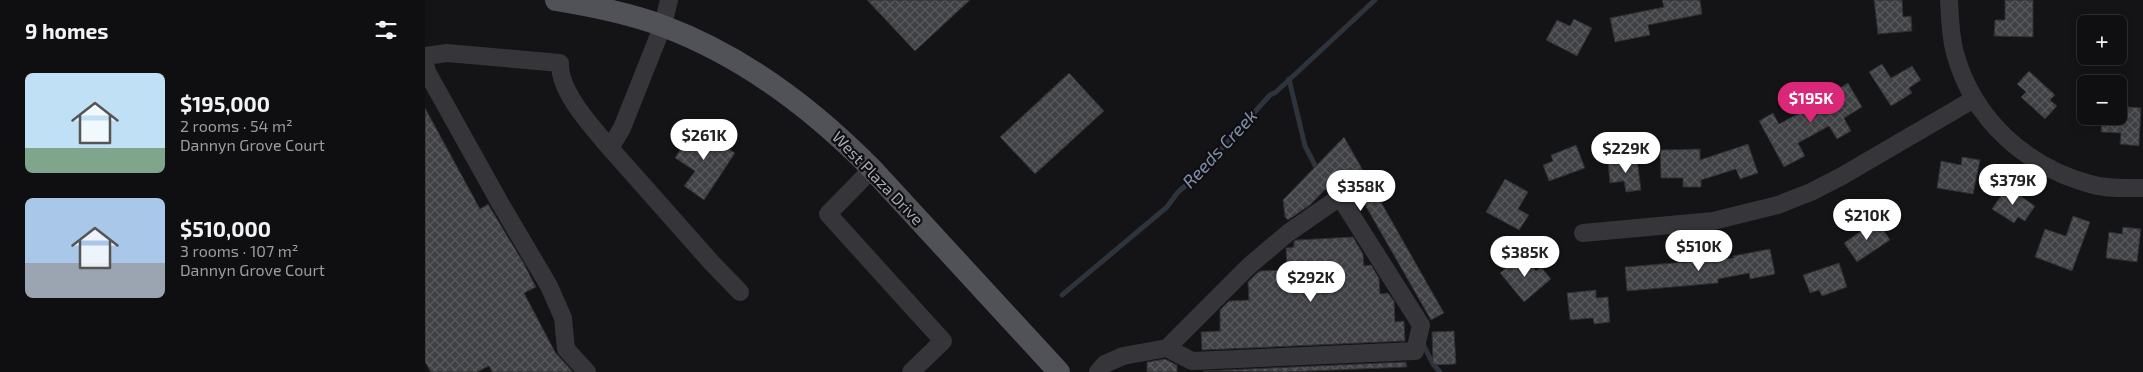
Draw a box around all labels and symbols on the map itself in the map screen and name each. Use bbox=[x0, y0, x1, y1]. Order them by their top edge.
pin: $195K bbox=[1776, 82, 1846, 124]
water label: Reeds Creek bbox=[1177, 104, 1261, 192]
pin: $261K bbox=[669, 119, 739, 161]
street label: West Plaza Drive bbox=[829, 127, 928, 228]
pin: $229K bbox=[1591, 132, 1661, 174]
pin: $379K bbox=[1978, 164, 2048, 206]
pin: $358K bbox=[1326, 170, 1396, 212]
pin: $210K bbox=[1832, 198, 1902, 241]
pin: $510K bbox=[1664, 230, 1734, 272]
pin: $385K bbox=[1490, 236, 1560, 278]
pin: $292K bbox=[1276, 260, 1346, 303]

